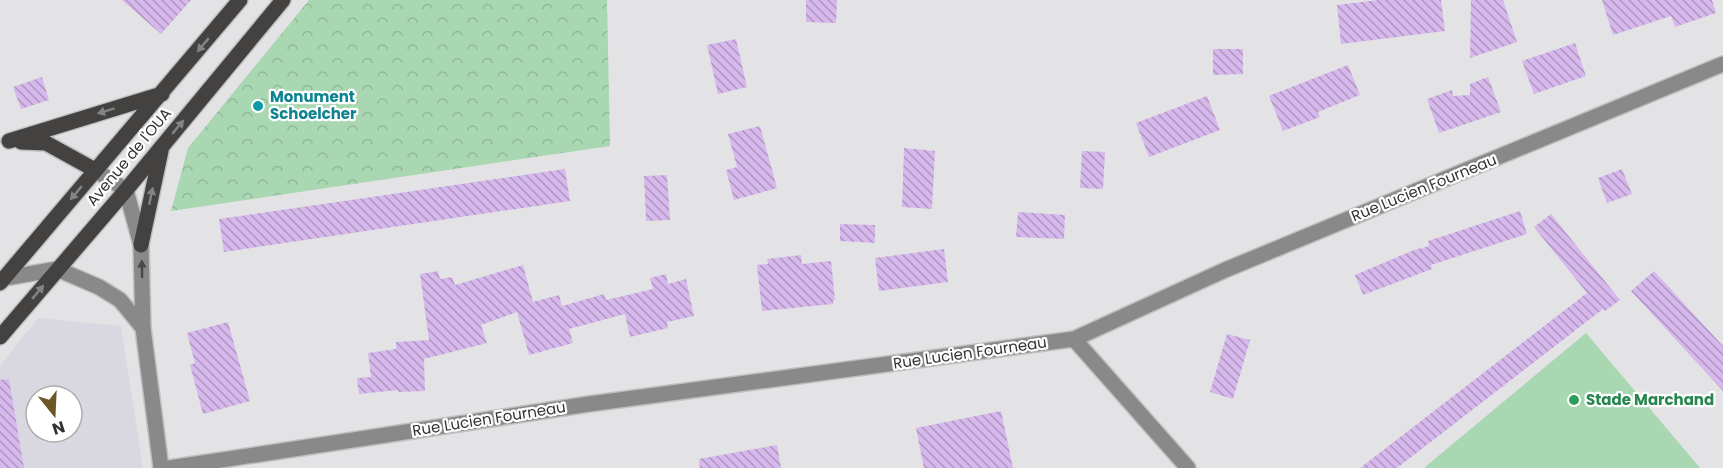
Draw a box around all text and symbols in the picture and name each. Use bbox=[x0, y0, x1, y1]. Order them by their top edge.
one-way arrow bbox=[196, 37, 209, 53]
place label: Monument Schoelcher bbox=[270, 86, 357, 124]
marker: Monument Schoelcher bbox=[251, 99, 265, 113]
street label: Avenue de l'OUA bbox=[81, 103, 176, 210]
one-way arrow bbox=[97, 107, 115, 117]
one-way arrow bbox=[171, 119, 184, 135]
street label: Rue Lucien Fourneau bbox=[1348, 149, 1500, 226]
one-way arrow bbox=[69, 185, 82, 201]
one-way arrow bbox=[147, 186, 157, 205]
one-way arrow bbox=[137, 260, 147, 279]
one-way arrow bbox=[31, 284, 44, 300]
street label: Rue Lucien Fourneau bbox=[892, 331, 1048, 374]
north arrow bbox=[24, 384, 84, 444]
place label: Stade Marchand bbox=[1586, 389, 1714, 410]
marker: Stade Marchand bbox=[1567, 393, 1581, 407]
street label: Rue Lucien Fourneau bbox=[411, 396, 567, 441]
text: N bbox=[49, 415, 68, 441]

